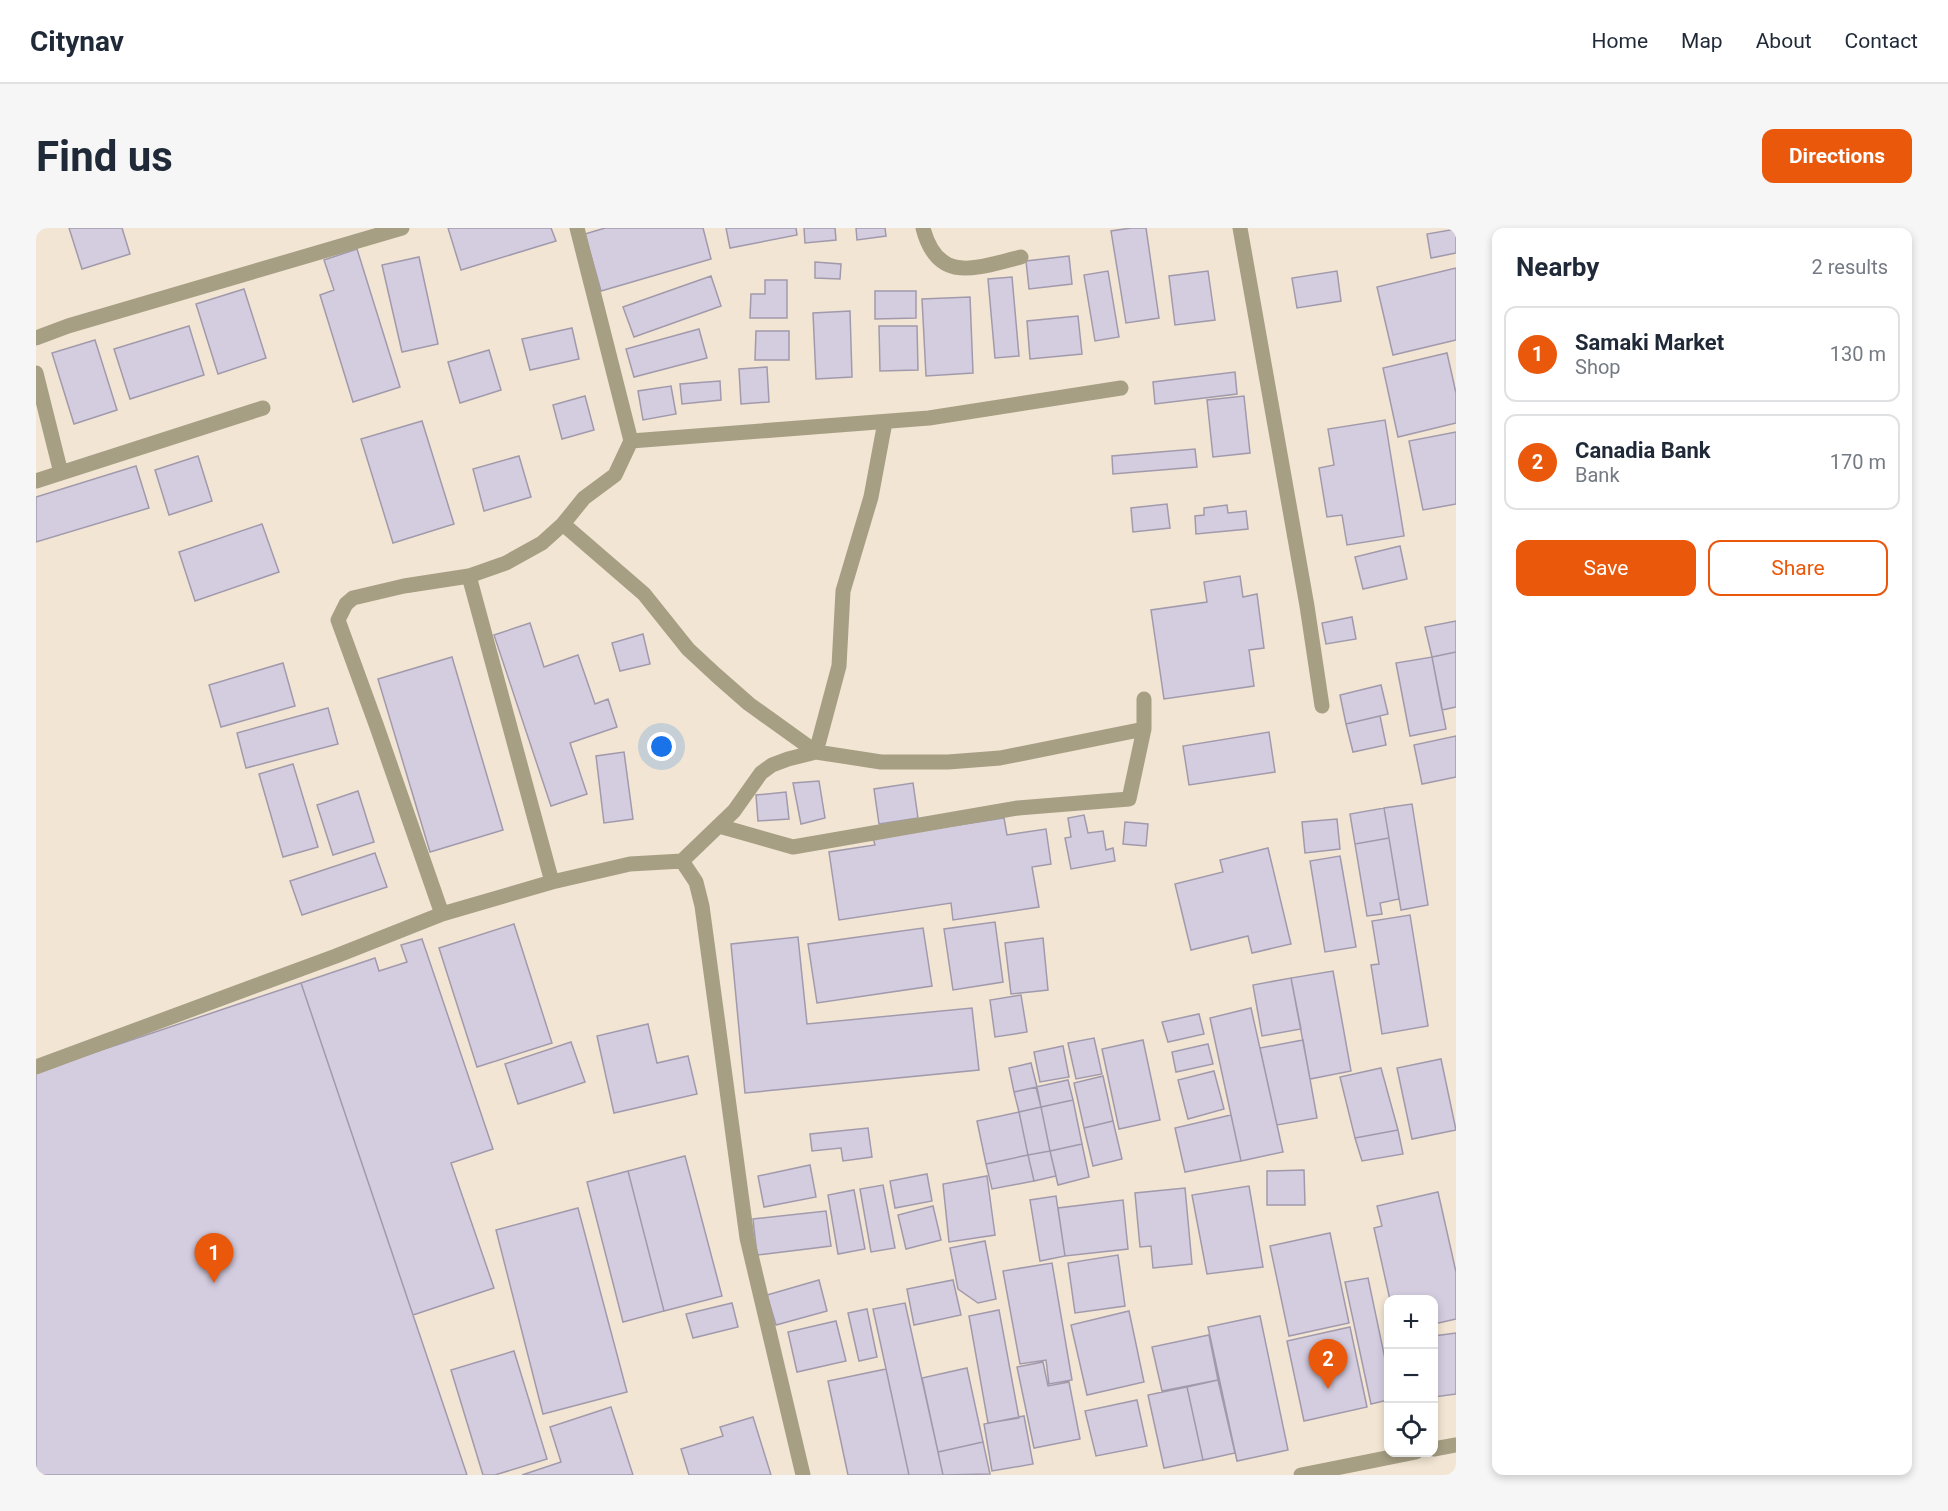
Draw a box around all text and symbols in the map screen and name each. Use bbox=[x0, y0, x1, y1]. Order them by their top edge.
text: Citynav bbox=[30, 25, 124, 58]
text: Home bbox=[1592, 29, 1648, 53]
text: Map bbox=[1681, 29, 1723, 53]
text: About bbox=[1756, 29, 1812, 53]
text: Contact bbox=[1845, 29, 1918, 53]
button: Directions bbox=[1762, 129, 1912, 183]
text: Find us bbox=[36, 132, 173, 181]
text: Nearby bbox=[1516, 252, 1599, 282]
text: 2 results bbox=[1812, 255, 1888, 279]
text: Samaki Market bbox=[1575, 330, 1724, 355]
text: 1 bbox=[1532, 342, 1543, 366]
text: 130 m bbox=[1830, 342, 1886, 366]
text: Shop bbox=[1575, 355, 1621, 379]
text: Canadia Bank bbox=[1575, 438, 1711, 463]
text: 2 bbox=[1532, 450, 1543, 474]
text: 170 m bbox=[1830, 450, 1886, 474]
text: Bank bbox=[1575, 463, 1620, 487]
button: Save bbox=[1516, 540, 1696, 596]
button: Share bbox=[1708, 540, 1888, 596]
your location bbox=[647, 732, 676, 761]
pin: 1 bbox=[194, 1234, 234, 1283]
map controls bbox=[1384, 1295, 1438, 1457]
button: + bbox=[1384, 1295, 1438, 1349]
pin: 2 bbox=[1308, 1340, 1348, 1389]
button: − bbox=[1384, 1349, 1438, 1403]
button: locate bbox=[1384, 1403, 1438, 1457]

